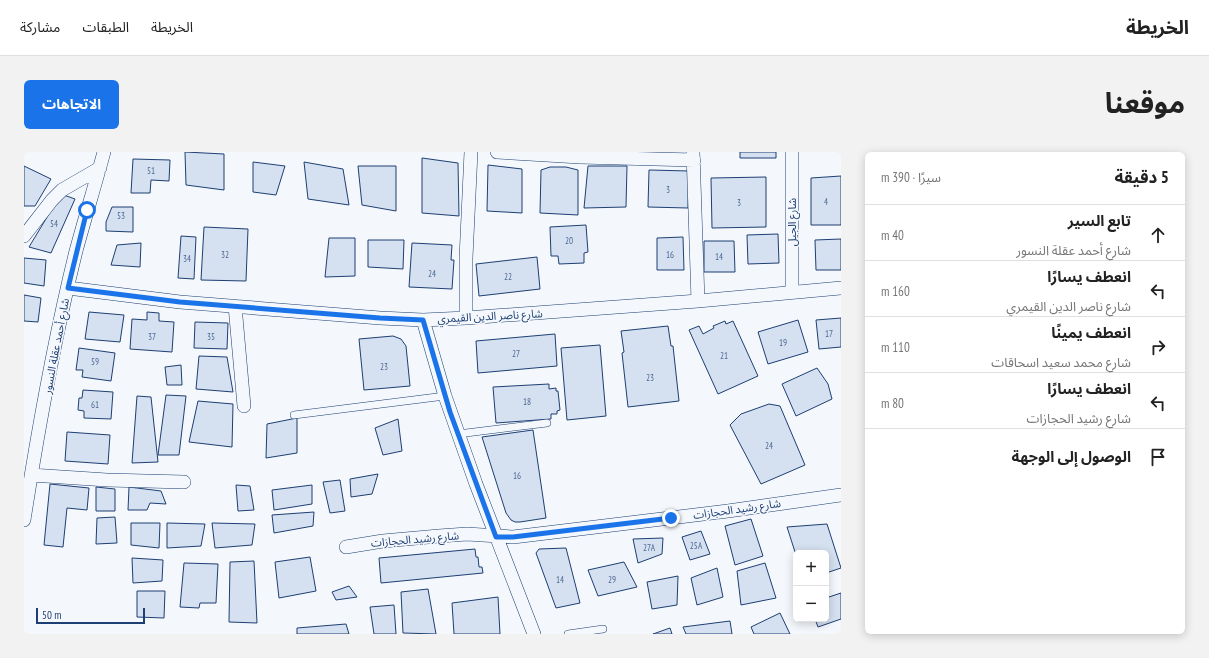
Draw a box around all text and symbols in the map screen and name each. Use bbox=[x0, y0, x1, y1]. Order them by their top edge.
text: الخريطة bbox=[1126, 15, 1189, 39]
text: مشاركة bbox=[20, 18, 60, 36]
text: الطبقات bbox=[82, 18, 129, 36]
text: الخريطة bbox=[151, 18, 193, 36]
button: الاتجاهات bbox=[24, 80, 119, 129]
text: موقعنا bbox=[1105, 84, 1185, 121]
house number: 51 bbox=[147, 165, 155, 176]
text: 5 دقيقة bbox=[1115, 166, 1169, 188]
text: سيرًا · 390 m bbox=[881, 169, 941, 186]
house number: 3 bbox=[666, 184, 670, 195]
house number: 4 bbox=[824, 196, 828, 207]
house number: 3 bbox=[737, 197, 741, 208]
street label: شارع الجيل bbox=[785, 197, 800, 246]
route start bbox=[78, 201, 96, 219]
house number: 53 bbox=[117, 210, 125, 221]
text: تابع السير bbox=[1068, 211, 1131, 230]
house number: 54 bbox=[50, 218, 58, 229]
icon: ahead bbox=[1147, 224, 1169, 246]
text: 40 m bbox=[881, 227, 904, 244]
house number: 20 bbox=[565, 235, 573, 246]
text: شارع أحمد عقلة النسور bbox=[1016, 242, 1131, 259]
house number: 32 bbox=[221, 249, 229, 260]
house number: 16 bbox=[666, 249, 674, 260]
house number: 14 bbox=[715, 251, 723, 262]
house number: 34 bbox=[183, 253, 191, 264]
text: انعطف يسارًا bbox=[1047, 267, 1131, 286]
house number: 24 bbox=[428, 268, 436, 279]
house number: 22 bbox=[504, 271, 512, 282]
icon: left bbox=[1147, 280, 1169, 302]
text: 160 m bbox=[881, 283, 910, 300]
street label: شارع أحمد عقلة النسور bbox=[40, 297, 73, 396]
text: شارع ناصر الدين القيمري bbox=[1006, 298, 1131, 315]
street label: شارع ناصر الدين القيمري bbox=[437, 306, 544, 328]
text: انعطف يمينًا bbox=[1051, 323, 1131, 342]
house number: 17 bbox=[825, 328, 833, 339]
house number: 37 bbox=[148, 331, 156, 342]
house number: 35 bbox=[207, 331, 215, 342]
icon: right bbox=[1147, 336, 1169, 358]
house number: 19 bbox=[779, 337, 787, 348]
text: 110 m bbox=[881, 339, 910, 356]
house number: 27 bbox=[512, 348, 520, 359]
house number: 21 bbox=[720, 350, 728, 361]
text: شارع محمد سعيد اسحاقات bbox=[991, 354, 1131, 371]
house number: 59 bbox=[91, 356, 99, 367]
house number: 23 bbox=[380, 361, 388, 372]
house number: 23 bbox=[646, 372, 654, 383]
text: انعطف يسارًا bbox=[1047, 379, 1131, 398]
icon: left bbox=[1147, 392, 1169, 414]
text: 80 m bbox=[881, 395, 904, 412]
house number: 18 bbox=[523, 396, 531, 407]
house number: 61 bbox=[91, 399, 99, 410]
text: شارع رشيد الحجازات bbox=[1027, 410, 1131, 427]
house number: 24 bbox=[765, 440, 773, 451]
icon: arrive bbox=[1147, 446, 1169, 468]
text: الوصول إلى الوجهة bbox=[1012, 447, 1131, 466]
house number: 16 bbox=[513, 470, 521, 481]
street label: شارع رشيد الحجازات bbox=[692, 496, 782, 523]
route end bbox=[662, 509, 680, 527]
street label: شارع رشيد الحجازات bbox=[370, 528, 460, 551]
house number: 25A bbox=[690, 540, 703, 551]
house number: 27A bbox=[643, 542, 656, 553]
map controls bbox=[793, 550, 829, 622]
button: + bbox=[793, 550, 829, 586]
house number: 14 bbox=[556, 574, 564, 585]
house number: 29 bbox=[608, 574, 616, 585]
button: − bbox=[793, 586, 829, 622]
scale bar bbox=[36, 606, 145, 625]
text: 50 m bbox=[42, 608, 61, 622]

